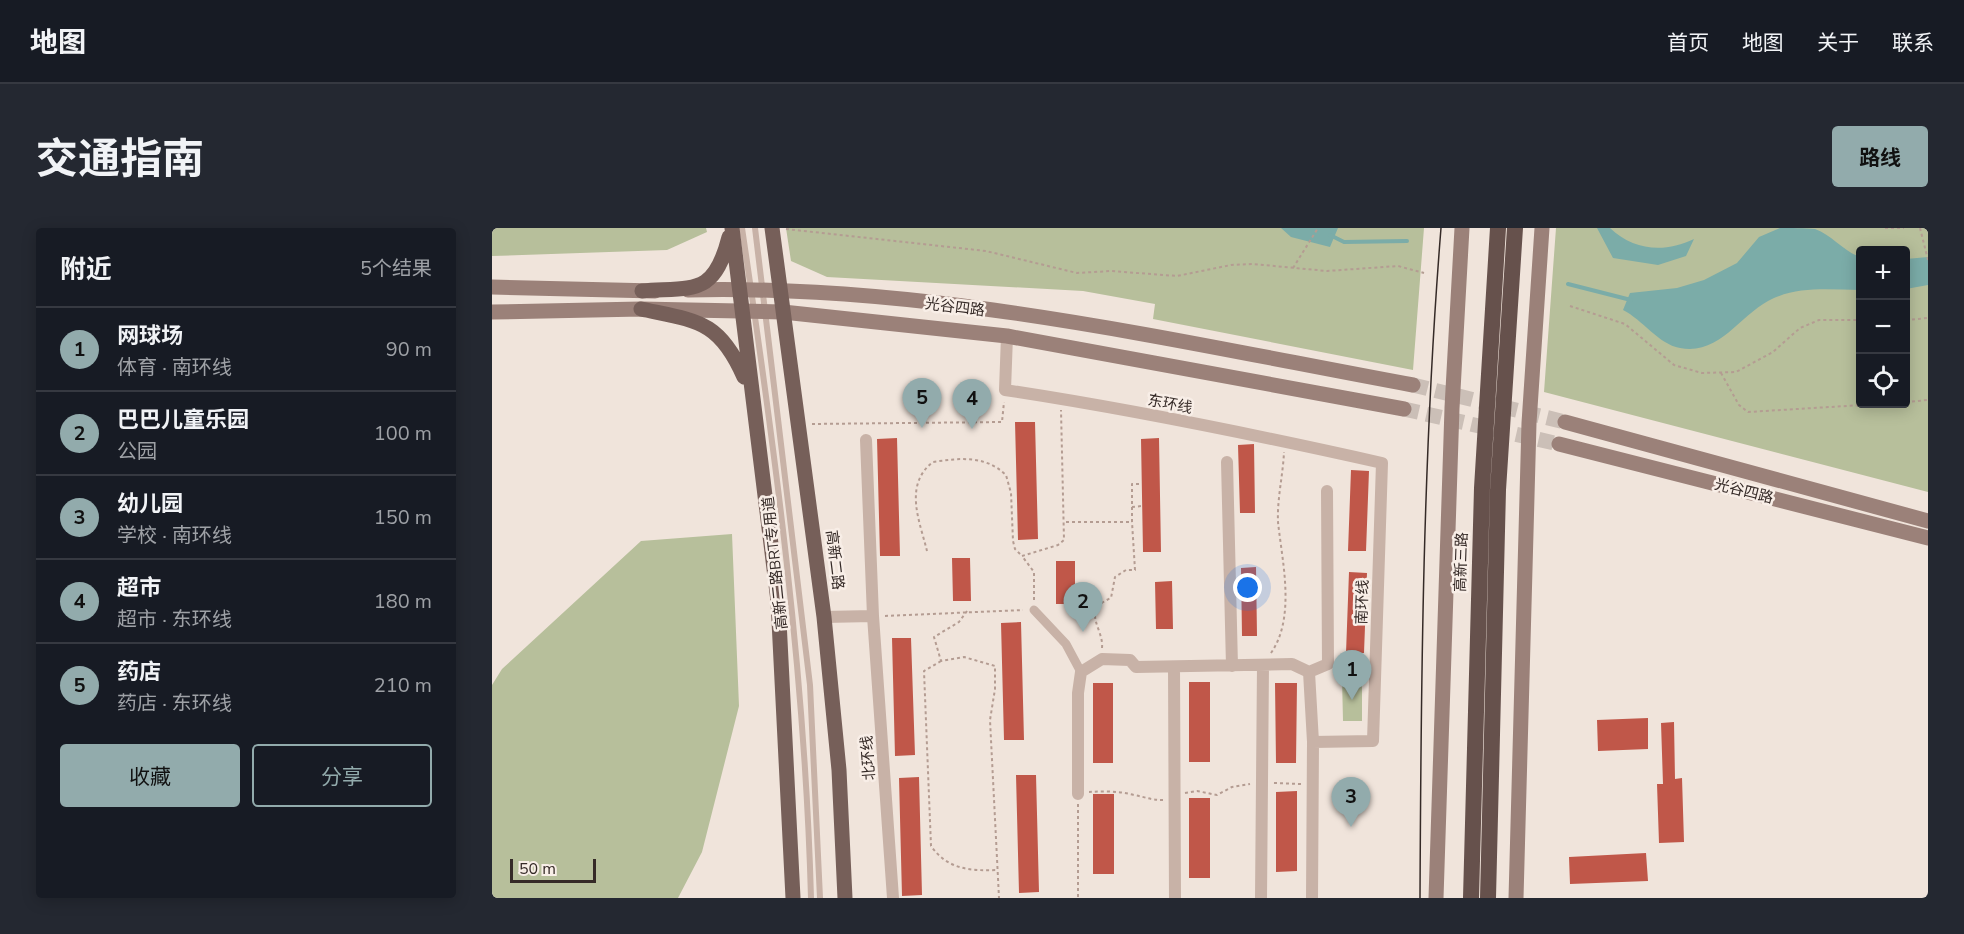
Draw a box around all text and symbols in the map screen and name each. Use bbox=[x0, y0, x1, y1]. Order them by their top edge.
text: 地图 bbox=[30, 24, 86, 62]
text: 首页 bbox=[1667, 29, 1709, 57]
text: 地图 bbox=[1742, 29, 1784, 57]
text: 关于 bbox=[1817, 29, 1859, 57]
text: 联系 bbox=[1892, 29, 1934, 57]
button: 路线 bbox=[1832, 126, 1928, 187]
text: 交通指南 bbox=[36, 131, 204, 188]
map controls bbox=[1856, 246, 1910, 408]
button: + bbox=[1856, 246, 1910, 300]
text: 附近 bbox=[60, 252, 112, 287]
text: 5个结果 bbox=[360, 255, 432, 282]
street label: 光谷四路 bbox=[924, 293, 986, 321]
button: − bbox=[1856, 300, 1910, 354]
text: 网球场 bbox=[117, 321, 183, 351]
text: 1 bbox=[74, 336, 86, 363]
text: 90 m bbox=[386, 336, 432, 363]
text: 体育 · 南环线 bbox=[117, 354, 232, 381]
button: locate bbox=[1856, 354, 1910, 408]
pin: 5 bbox=[902, 378, 942, 428]
pin: 4 bbox=[952, 380, 992, 429]
street label: 东环线 bbox=[1146, 390, 1194, 418]
text: 巴巴儿童乐园 bbox=[117, 405, 249, 435]
text: 2 bbox=[74, 420, 86, 447]
text: 100 m bbox=[374, 420, 432, 447]
text: 公园 bbox=[117, 438, 157, 465]
street label: 光谷四路 bbox=[1712, 474, 1776, 508]
text: 幼儿园 bbox=[117, 489, 183, 519]
street label: 高新二路BRT专用道 bbox=[758, 495, 792, 631]
text: 3 bbox=[74, 504, 86, 531]
text: 150 m bbox=[374, 504, 432, 531]
text: 学校 · 南环线 bbox=[117, 522, 232, 549]
street label: 高新二路 bbox=[821, 529, 849, 591]
street label: 高新三路 bbox=[1450, 532, 1472, 592]
text: 超市 bbox=[117, 573, 161, 603]
your location bbox=[1233, 573, 1262, 602]
street label: 南环线 bbox=[1351, 579, 1373, 625]
pin: 2 bbox=[1064, 582, 1102, 632]
text: 4 bbox=[74, 588, 86, 615]
text: 180 m bbox=[374, 588, 432, 615]
text: 超市 · 东环线 bbox=[117, 606, 232, 633]
pin: 1 bbox=[1332, 650, 1372, 700]
text: 药店 bbox=[117, 657, 161, 687]
text: 5 bbox=[74, 672, 86, 699]
text: 210 m bbox=[374, 672, 432, 699]
text: 药店 · 东环线 bbox=[117, 690, 232, 717]
street label: 北环线 bbox=[856, 735, 880, 781]
button: 收藏 bbox=[60, 744, 240, 807]
button: 分享 bbox=[252, 744, 432, 807]
pin: 3 bbox=[1332, 778, 1370, 827]
scale bar bbox=[510, 856, 596, 884]
text: 50 m bbox=[519, 858, 556, 880]

